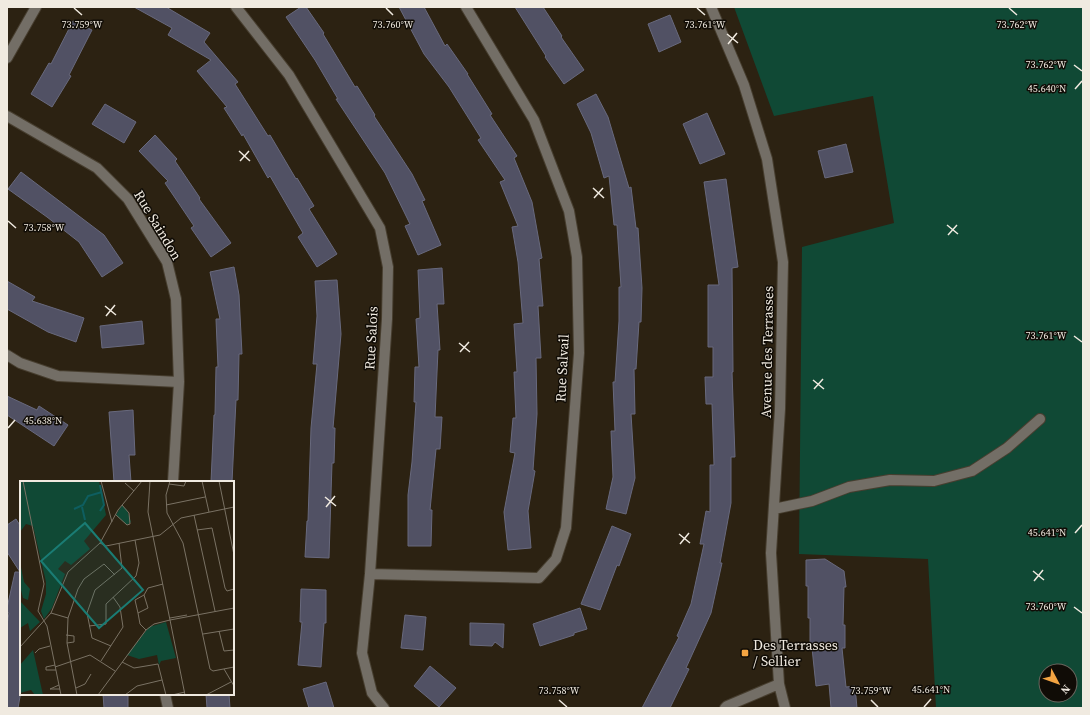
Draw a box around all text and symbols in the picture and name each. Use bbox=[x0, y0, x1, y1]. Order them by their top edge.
text: 73.759°W bbox=[62, 18, 103, 31]
text: 73.760°W bbox=[373, 18, 414, 31]
text: 73.761°W bbox=[685, 18, 726, 31]
text: 73.762°W bbox=[997, 18, 1038, 31]
text: 73.762°W bbox=[1026, 58, 1067, 71]
text: 45.640°N bbox=[1028, 82, 1066, 95]
street label: Rue Saindon bbox=[129, 186, 187, 264]
text: 73.758°W bbox=[24, 221, 65, 234]
street label: Avenue des Terrasses bbox=[756, 286, 778, 418]
street label: Rue Salois bbox=[359, 306, 383, 370]
text: 73.761°W bbox=[1026, 329, 1067, 342]
street label: Rue Salvail bbox=[550, 334, 574, 402]
text: 45.638°N bbox=[24, 414, 62, 427]
inset map bbox=[20, 481, 234, 695]
text: 45.641°N bbox=[1028, 526, 1066, 539]
text: 73.760°W bbox=[1026, 600, 1067, 613]
place label: Des Terrasses / Sellier bbox=[753, 635, 838, 671]
marker: Des Terrasses / Sellier bbox=[740, 648, 750, 658]
north arrow bbox=[1038, 663, 1078, 703]
text: N bbox=[1057, 681, 1073, 697]
text: 45.641°N bbox=[912, 683, 950, 696]
text: 73.758°W bbox=[539, 684, 580, 697]
text: 73.759°W bbox=[851, 684, 892, 697]

